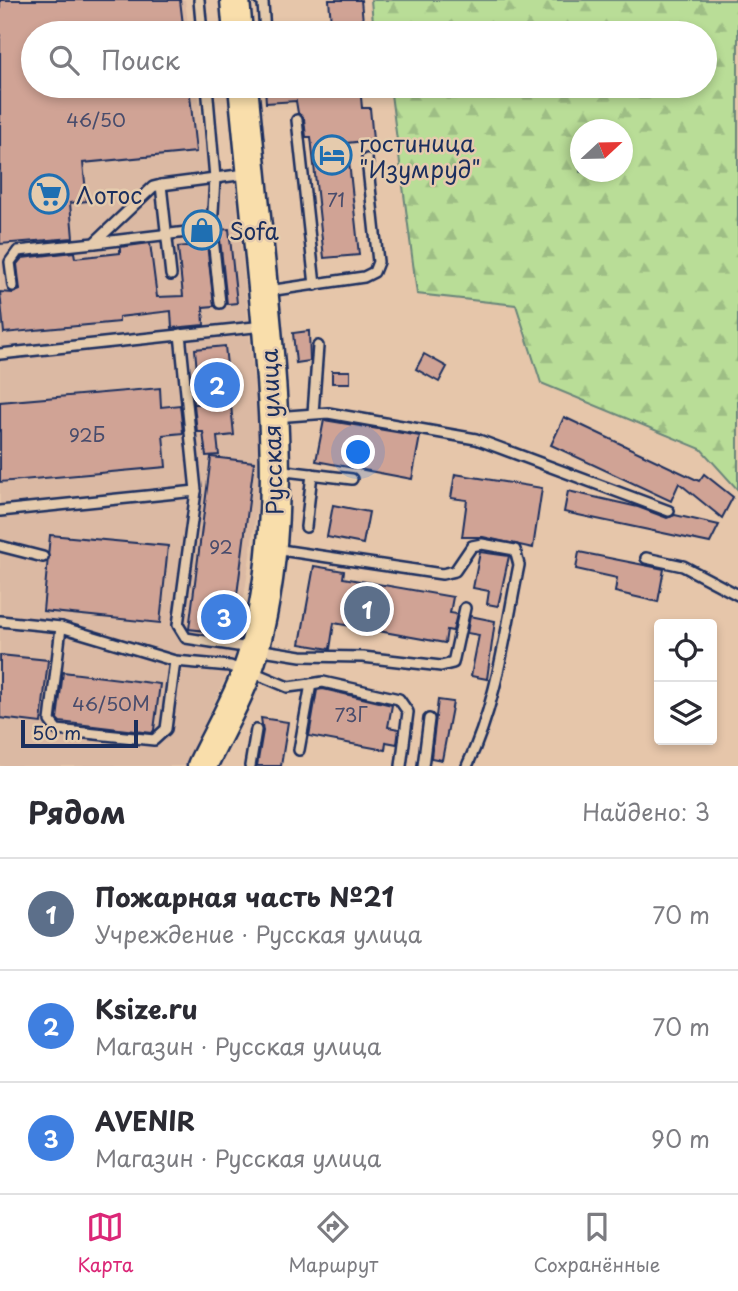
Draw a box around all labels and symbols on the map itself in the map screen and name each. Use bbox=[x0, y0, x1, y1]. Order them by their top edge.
house number: 46/50 bbox=[66, 105, 126, 133]
north arrow bbox=[570, 119, 633, 182]
place label: гостиница "Изумруд" bbox=[359, 125, 481, 186]
hotel icon: гостиница "Изумруд" bbox=[311, 134, 353, 176]
supermarket icon: Лотос bbox=[28, 173, 70, 215]
place label: Лотос bbox=[76, 177, 142, 212]
house number: 71 bbox=[327, 185, 345, 213]
shop icon: Sofa bbox=[181, 209, 223, 251]
place label: Sofa bbox=[229, 213, 279, 248]
street label: Русская улица bbox=[251, 348, 291, 516]
pin: 2 bbox=[194, 359, 240, 411]
house number: 92Б bbox=[69, 420, 105, 448]
your location bbox=[341, 435, 375, 469]
house number: 92 bbox=[209, 532, 233, 560]
pin: 1 bbox=[344, 583, 390, 635]
pin: 3 bbox=[201, 591, 247, 643]
house number: 46/50М bbox=[72, 689, 150, 717]
house number: 73Г bbox=[334, 700, 368, 728]
scale bar bbox=[21, 717, 138, 749]

